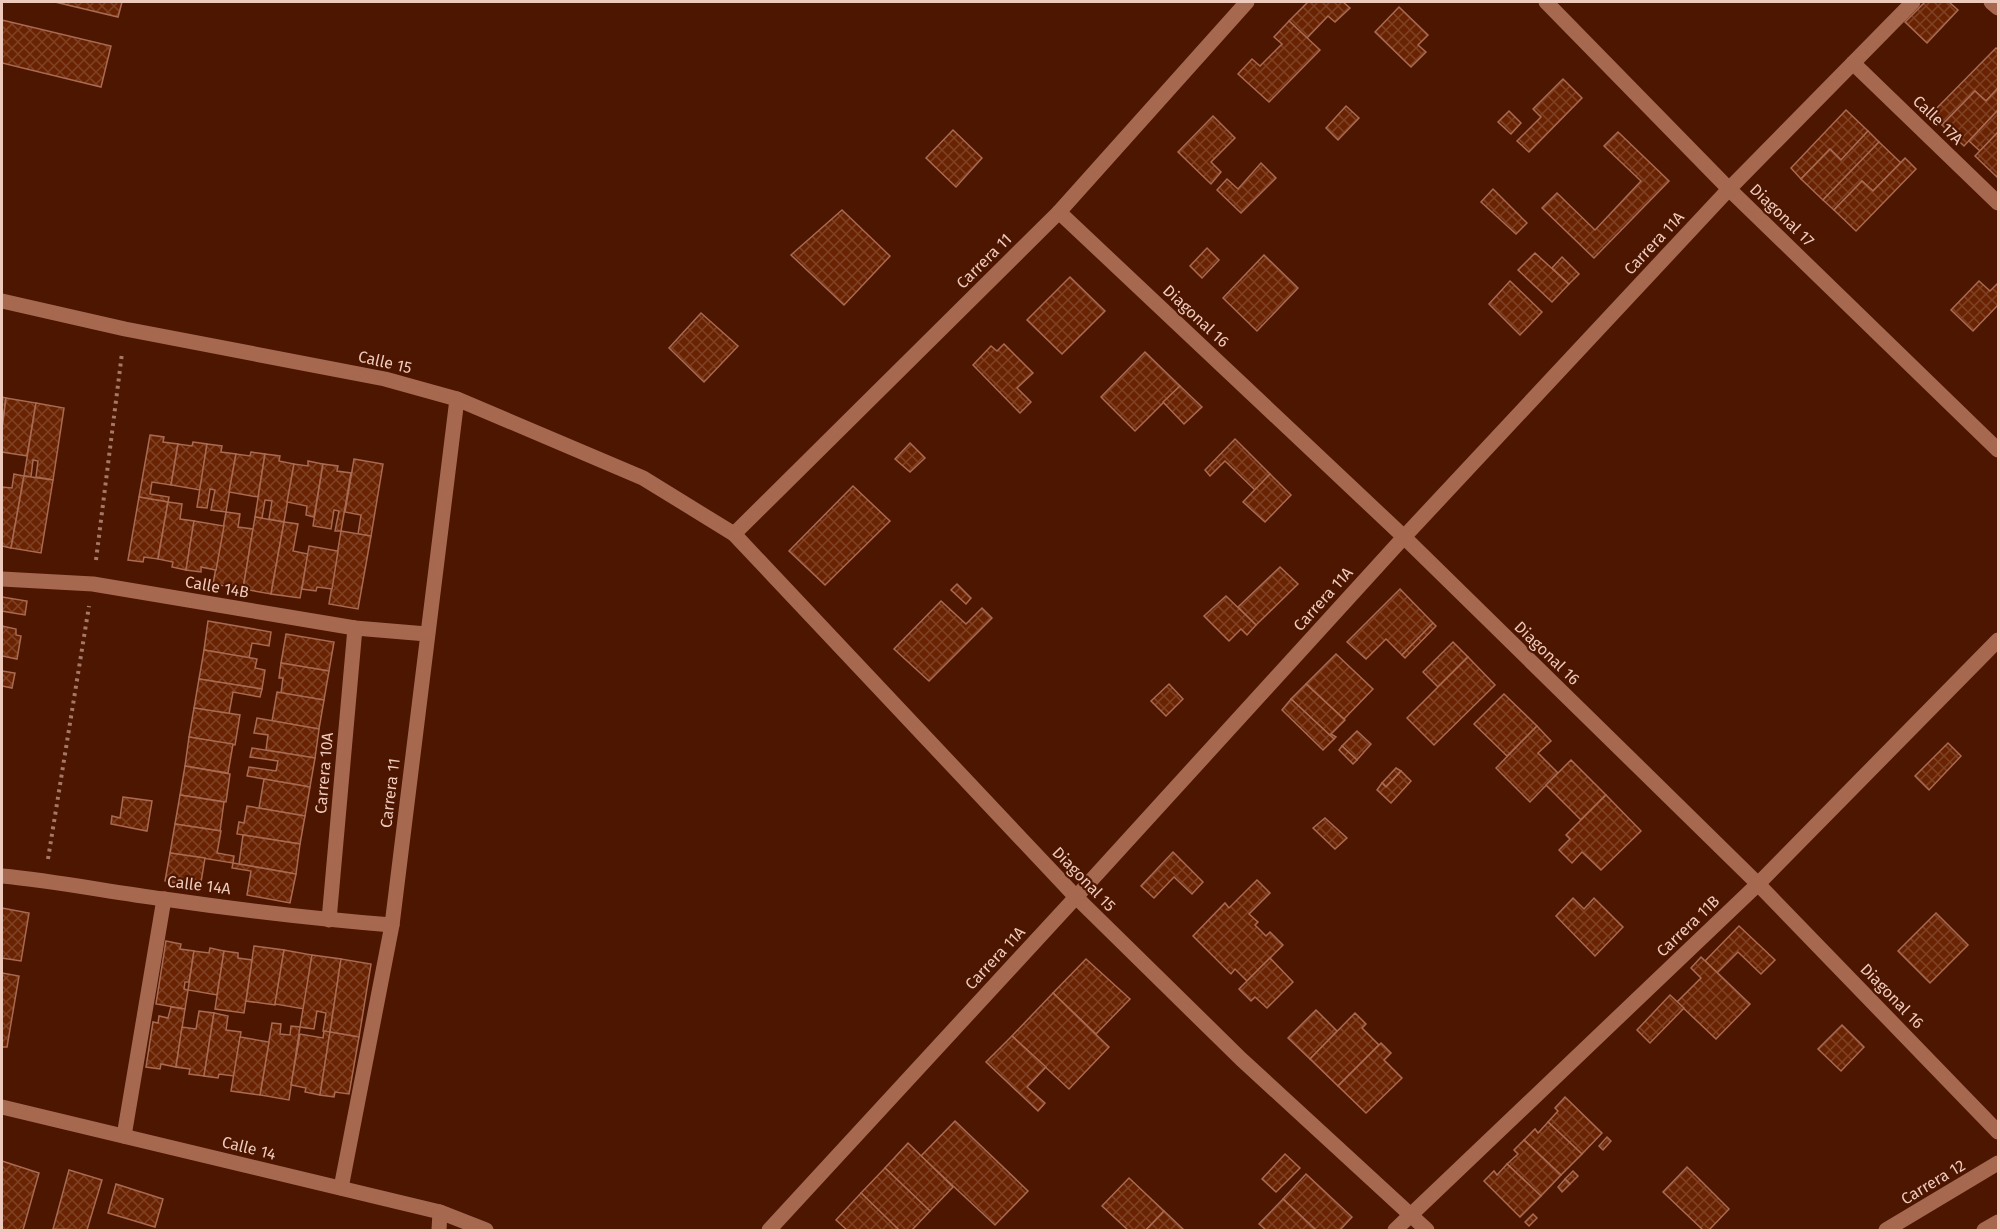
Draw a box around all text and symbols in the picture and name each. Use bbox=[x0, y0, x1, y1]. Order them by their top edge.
street label: Calle 17A bbox=[1909, 92, 1968, 149]
street label: Diagonal 17 bbox=[1746, 180, 1818, 250]
street label: Carrera 11A bbox=[1620, 207, 1689, 279]
street label: Carrera 11 bbox=[952, 229, 1016, 293]
street label: Diagonal 16 bbox=[1159, 281, 1233, 351]
street label: Calle 15 bbox=[356, 347, 414, 377]
street label: Carrera 11A bbox=[1289, 563, 1357, 635]
street label: Calle 14B bbox=[183, 572, 251, 602]
street label: Diagonal 16 bbox=[1511, 617, 1583, 689]
street label: Carrera 10A bbox=[311, 731, 337, 815]
street label: Carrera 11 bbox=[376, 757, 404, 829]
street label: Diagonal 15 bbox=[1048, 843, 1120, 915]
street label: Calle 14A bbox=[166, 872, 233, 898]
street label: Carrera 11B bbox=[1653, 891, 1724, 961]
street label: Carrera 11A bbox=[961, 922, 1030, 994]
street label: Diagonal 16 bbox=[1856, 960, 1928, 1032]
street label: Calle 14 bbox=[220, 1132, 278, 1164]
street label: Carrera 12 bbox=[1897, 1155, 1969, 1209]

